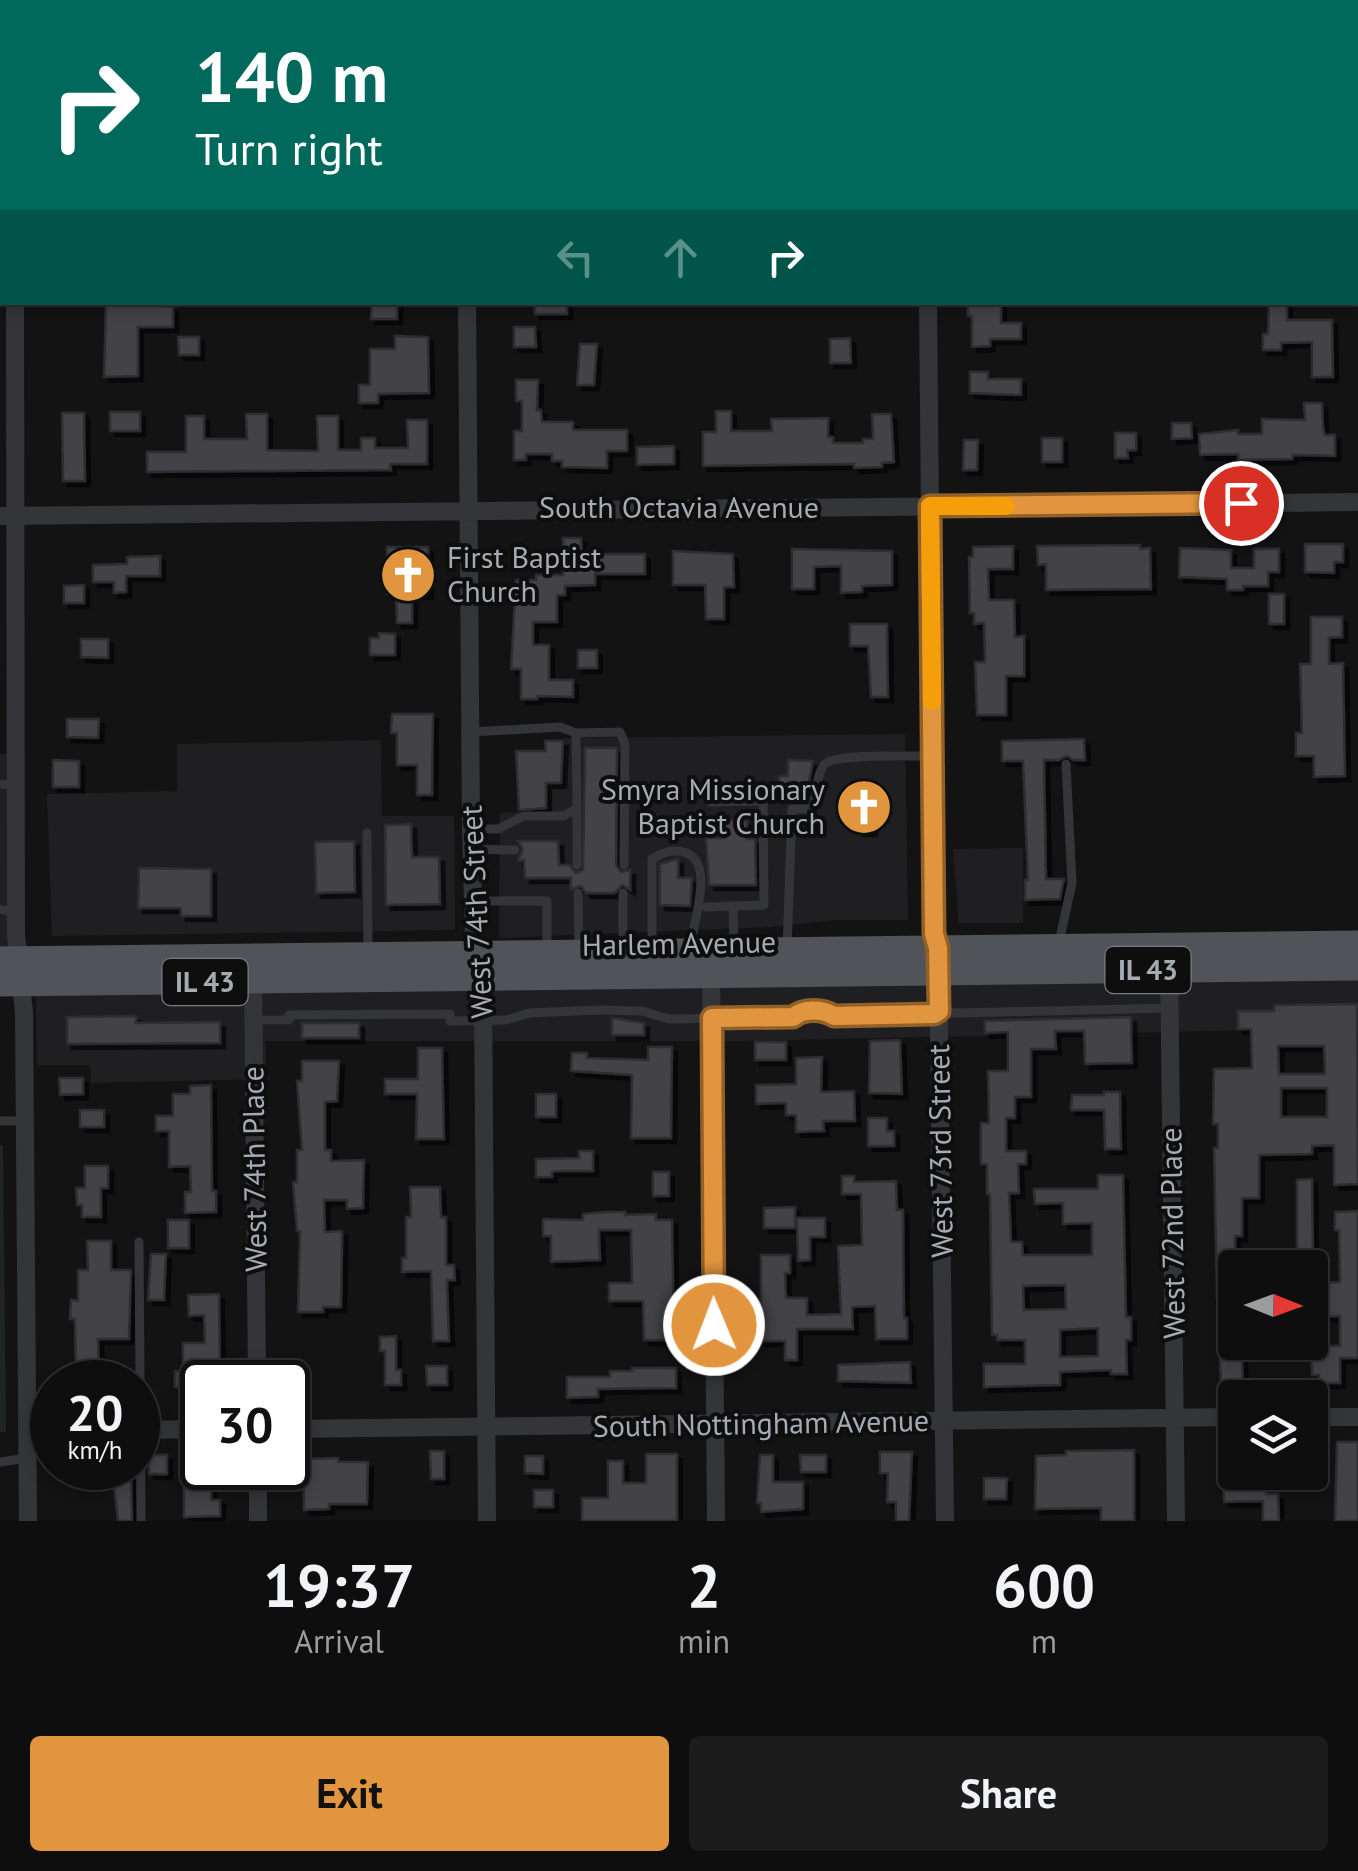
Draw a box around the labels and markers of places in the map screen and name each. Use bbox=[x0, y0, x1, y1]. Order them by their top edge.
pin bbox=[1199, 461, 1284, 546]
place label: First Baptist Church bbox=[447, 537, 601, 610]
church icon: First Baptist Church bbox=[378, 545, 438, 605]
place label: Smyra Missionary Baptist Church bbox=[601, 769, 825, 842]
church icon: Smyra Missionary Baptist Church bbox=[834, 777, 894, 837]

